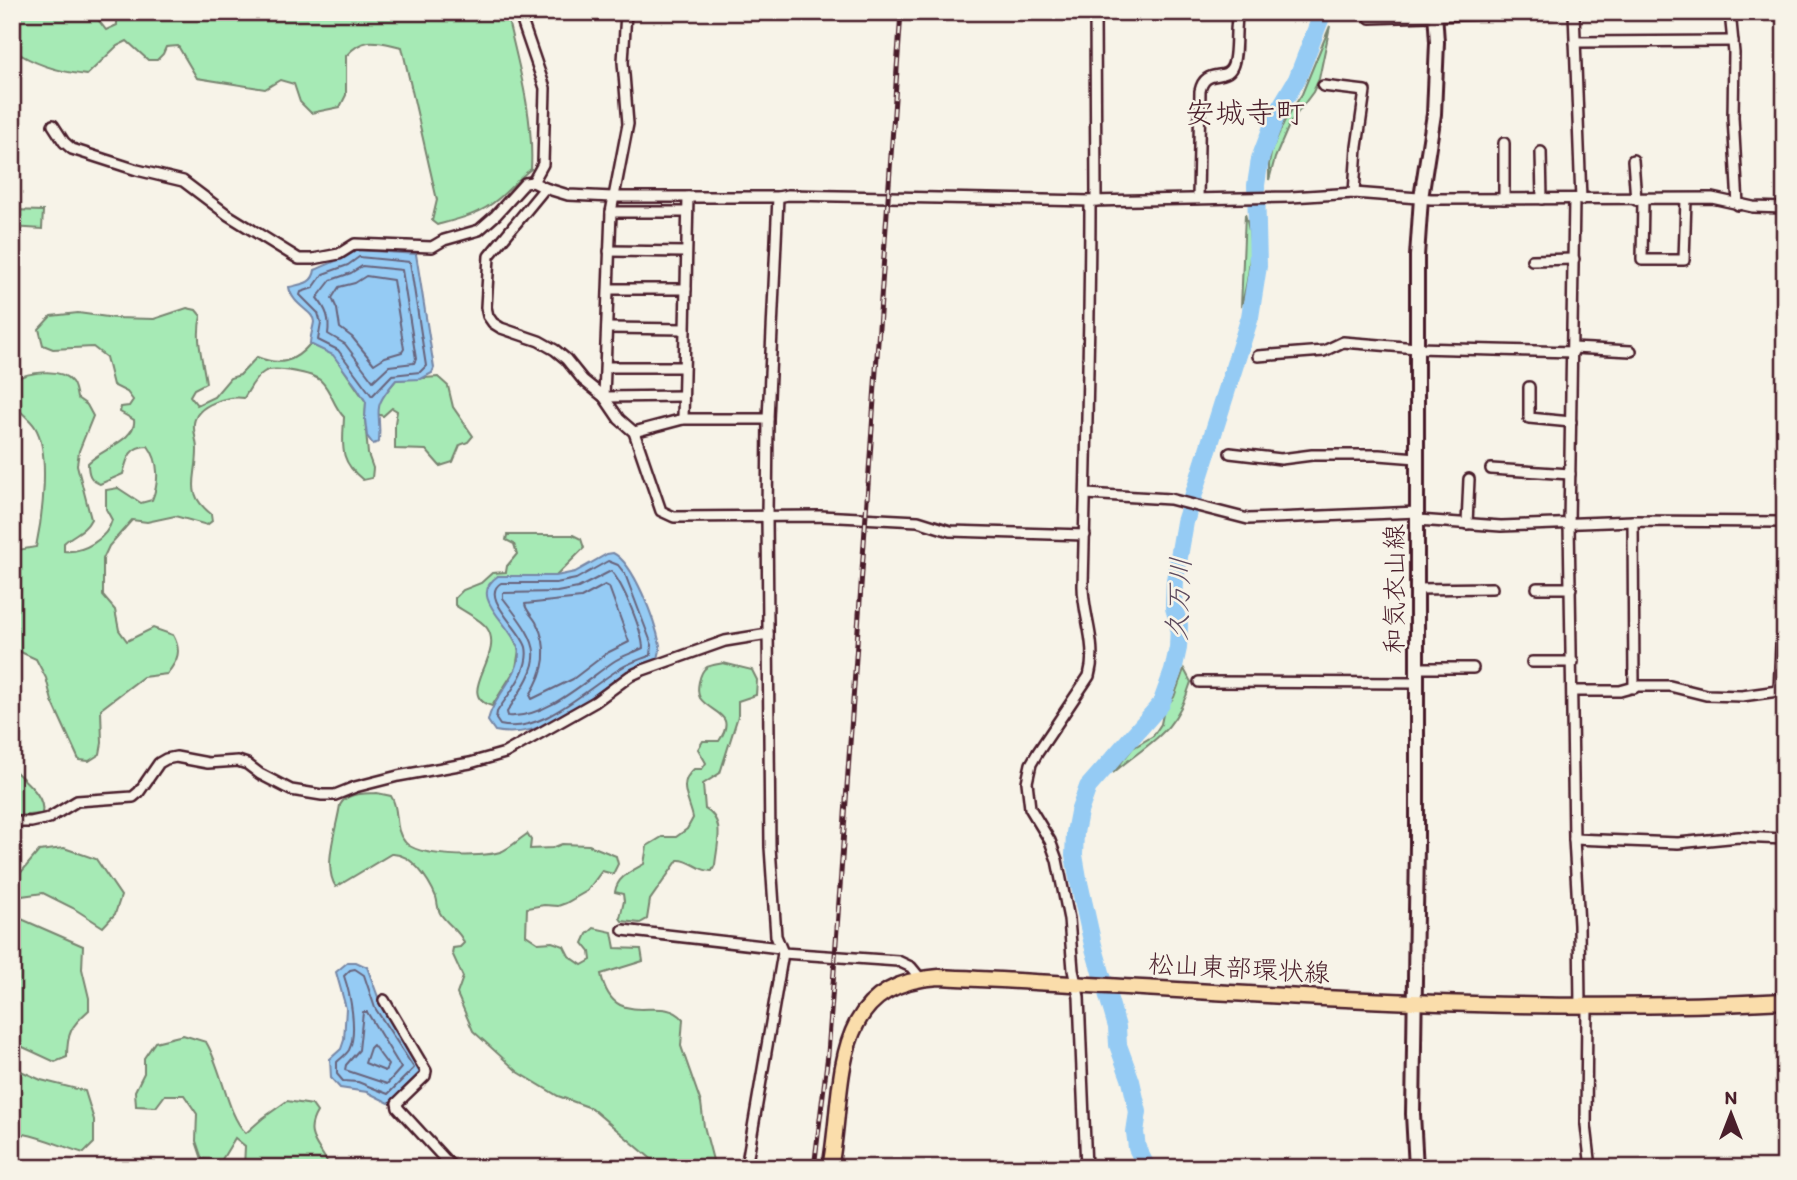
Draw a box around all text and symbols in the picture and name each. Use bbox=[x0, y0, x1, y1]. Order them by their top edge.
district label: 安城寺町 bbox=[1185, 94, 1305, 131]
street label: 和気衣山線 bbox=[1378, 524, 1410, 654]
water label: 久万川 bbox=[1159, 556, 1197, 642]
street label: 松山東部環状線 bbox=[1147, 947, 1331, 989]
north arrow bbox=[1696, 1078, 1766, 1148]
text: N bbox=[1725, 1086, 1737, 1109]

